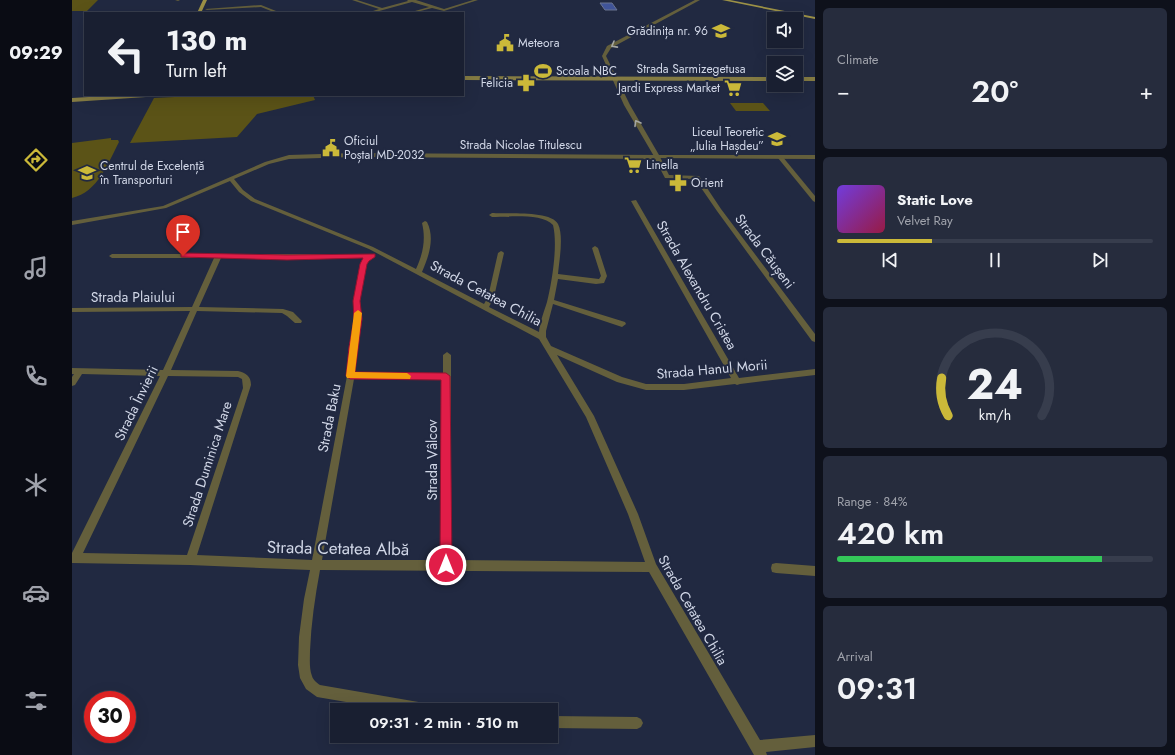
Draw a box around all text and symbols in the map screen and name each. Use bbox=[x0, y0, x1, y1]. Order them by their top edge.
map controls bbox=[767, 12, 803, 92]
button: sound bbox=[767, 12, 803, 48]
text: 130 m bbox=[166, 20, 248, 61]
school or university icon: Grădinița nr. 96 bbox=[711, 21, 731, 41]
place label: Grădinița nr. 96 bbox=[626, 22, 708, 40]
icon: left bbox=[100, 28, 152, 80]
public building icon: Meteora bbox=[495, 33, 515, 53]
place label: Meteora bbox=[518, 34, 560, 52]
text: 09:29 bbox=[9, 40, 63, 66]
one-way arrow bbox=[611, 40, 618, 47]
text: Climate bbox=[837, 50, 878, 69]
button: layers bbox=[767, 56, 803, 92]
text: Turn left bbox=[166, 58, 226, 84]
street label: Strada Sarmizegetusa bbox=[637, 60, 746, 78]
sports icon: Scoala NBC bbox=[533, 61, 553, 81]
place label: Scoala NBC bbox=[556, 62, 617, 80]
text: 20° bbox=[971, 70, 1018, 113]
pharmacy icon: Felicia bbox=[516, 73, 536, 93]
place label: Felicia bbox=[481, 74, 513, 92]
text: − bbox=[837, 75, 850, 107]
text: + bbox=[1139, 75, 1153, 107]
supermarket icon: Jardi Express Market bbox=[723, 78, 743, 98]
place label: Jardi Express Market bbox=[616, 79, 720, 97]
one-way arrow bbox=[635, 120, 642, 127]
place label: Liceul Teoretic „Iulia Hașdeu” bbox=[690, 123, 764, 155]
school or university icon: Liceul Teoretic „Iulia Hașdeu” bbox=[767, 129, 787, 149]
place label: Oficiul Poștal MD-2032 bbox=[344, 132, 425, 164]
street label: Strada Nicolae Titulescu bbox=[460, 136, 582, 154]
public building icon: Oficiul Poștal MD-2032 bbox=[321, 138, 341, 158]
icon: directions bbox=[22, 146, 50, 174]
supermarket icon: Linella bbox=[623, 155, 643, 175]
place label: Linella bbox=[646, 156, 679, 174]
place label: Centrul de Excelență în Transporturi bbox=[99, 157, 204, 189]
school or university icon: Centrul de Excelență în Transporturi bbox=[77, 163, 97, 183]
pharmacy icon: Orient bbox=[668, 173, 688, 193]
place label: Orient bbox=[691, 174, 723, 192]
text: Static Love bbox=[897, 189, 973, 211]
street label: Strada Căușeni bbox=[729, 209, 800, 293]
text: Velvet Ray bbox=[897, 211, 953, 230]
pin bbox=[166, 215, 200, 256]
street label: Strada Alexandru Cristea bbox=[652, 217, 742, 353]
icon: arrive bbox=[172, 221, 194, 243]
icon: previous bbox=[879, 249, 901, 271]
icon: pause bbox=[984, 249, 1006, 271]
icon: next bbox=[1089, 249, 1111, 271]
icon: music bbox=[22, 254, 50, 282]
street label: Strada Cetatea Chilia bbox=[427, 255, 545, 331]
street label: Strada Plaiului bbox=[91, 287, 175, 307]
text: 24 bbox=[967, 353, 1023, 414]
street label: Strada Hanul Morii bbox=[656, 354, 768, 384]
icon: phone bbox=[22, 362, 50, 390]
street label: Strada Învierii bbox=[109, 362, 163, 444]
street label: Strada Baku bbox=[313, 382, 345, 454]
street label: Strada Duminica Mare bbox=[177, 398, 237, 530]
text: km/h bbox=[979, 404, 1011, 424]
street label: Strada Vâlcov bbox=[422, 419, 442, 501]
icon: climate bbox=[22, 471, 50, 499]
text: Range · 84% bbox=[837, 492, 908, 511]
text: 420 km bbox=[837, 512, 944, 555]
street label: Strada Cetatea Albă bbox=[267, 535, 409, 561]
position arrow bbox=[425, 544, 467, 586]
street label: Strada Cetatea Chilia bbox=[653, 551, 733, 669]
icon: car bbox=[22, 579, 50, 607]
text: Arrival bbox=[837, 647, 873, 666]
text: 09:31 bbox=[837, 667, 918, 710]
icon: filters bbox=[22, 687, 50, 715]
speed limit sign: 30 bbox=[84, 691, 136, 743]
text: 09:31 · 2 min · 510 m bbox=[369, 712, 519, 734]

